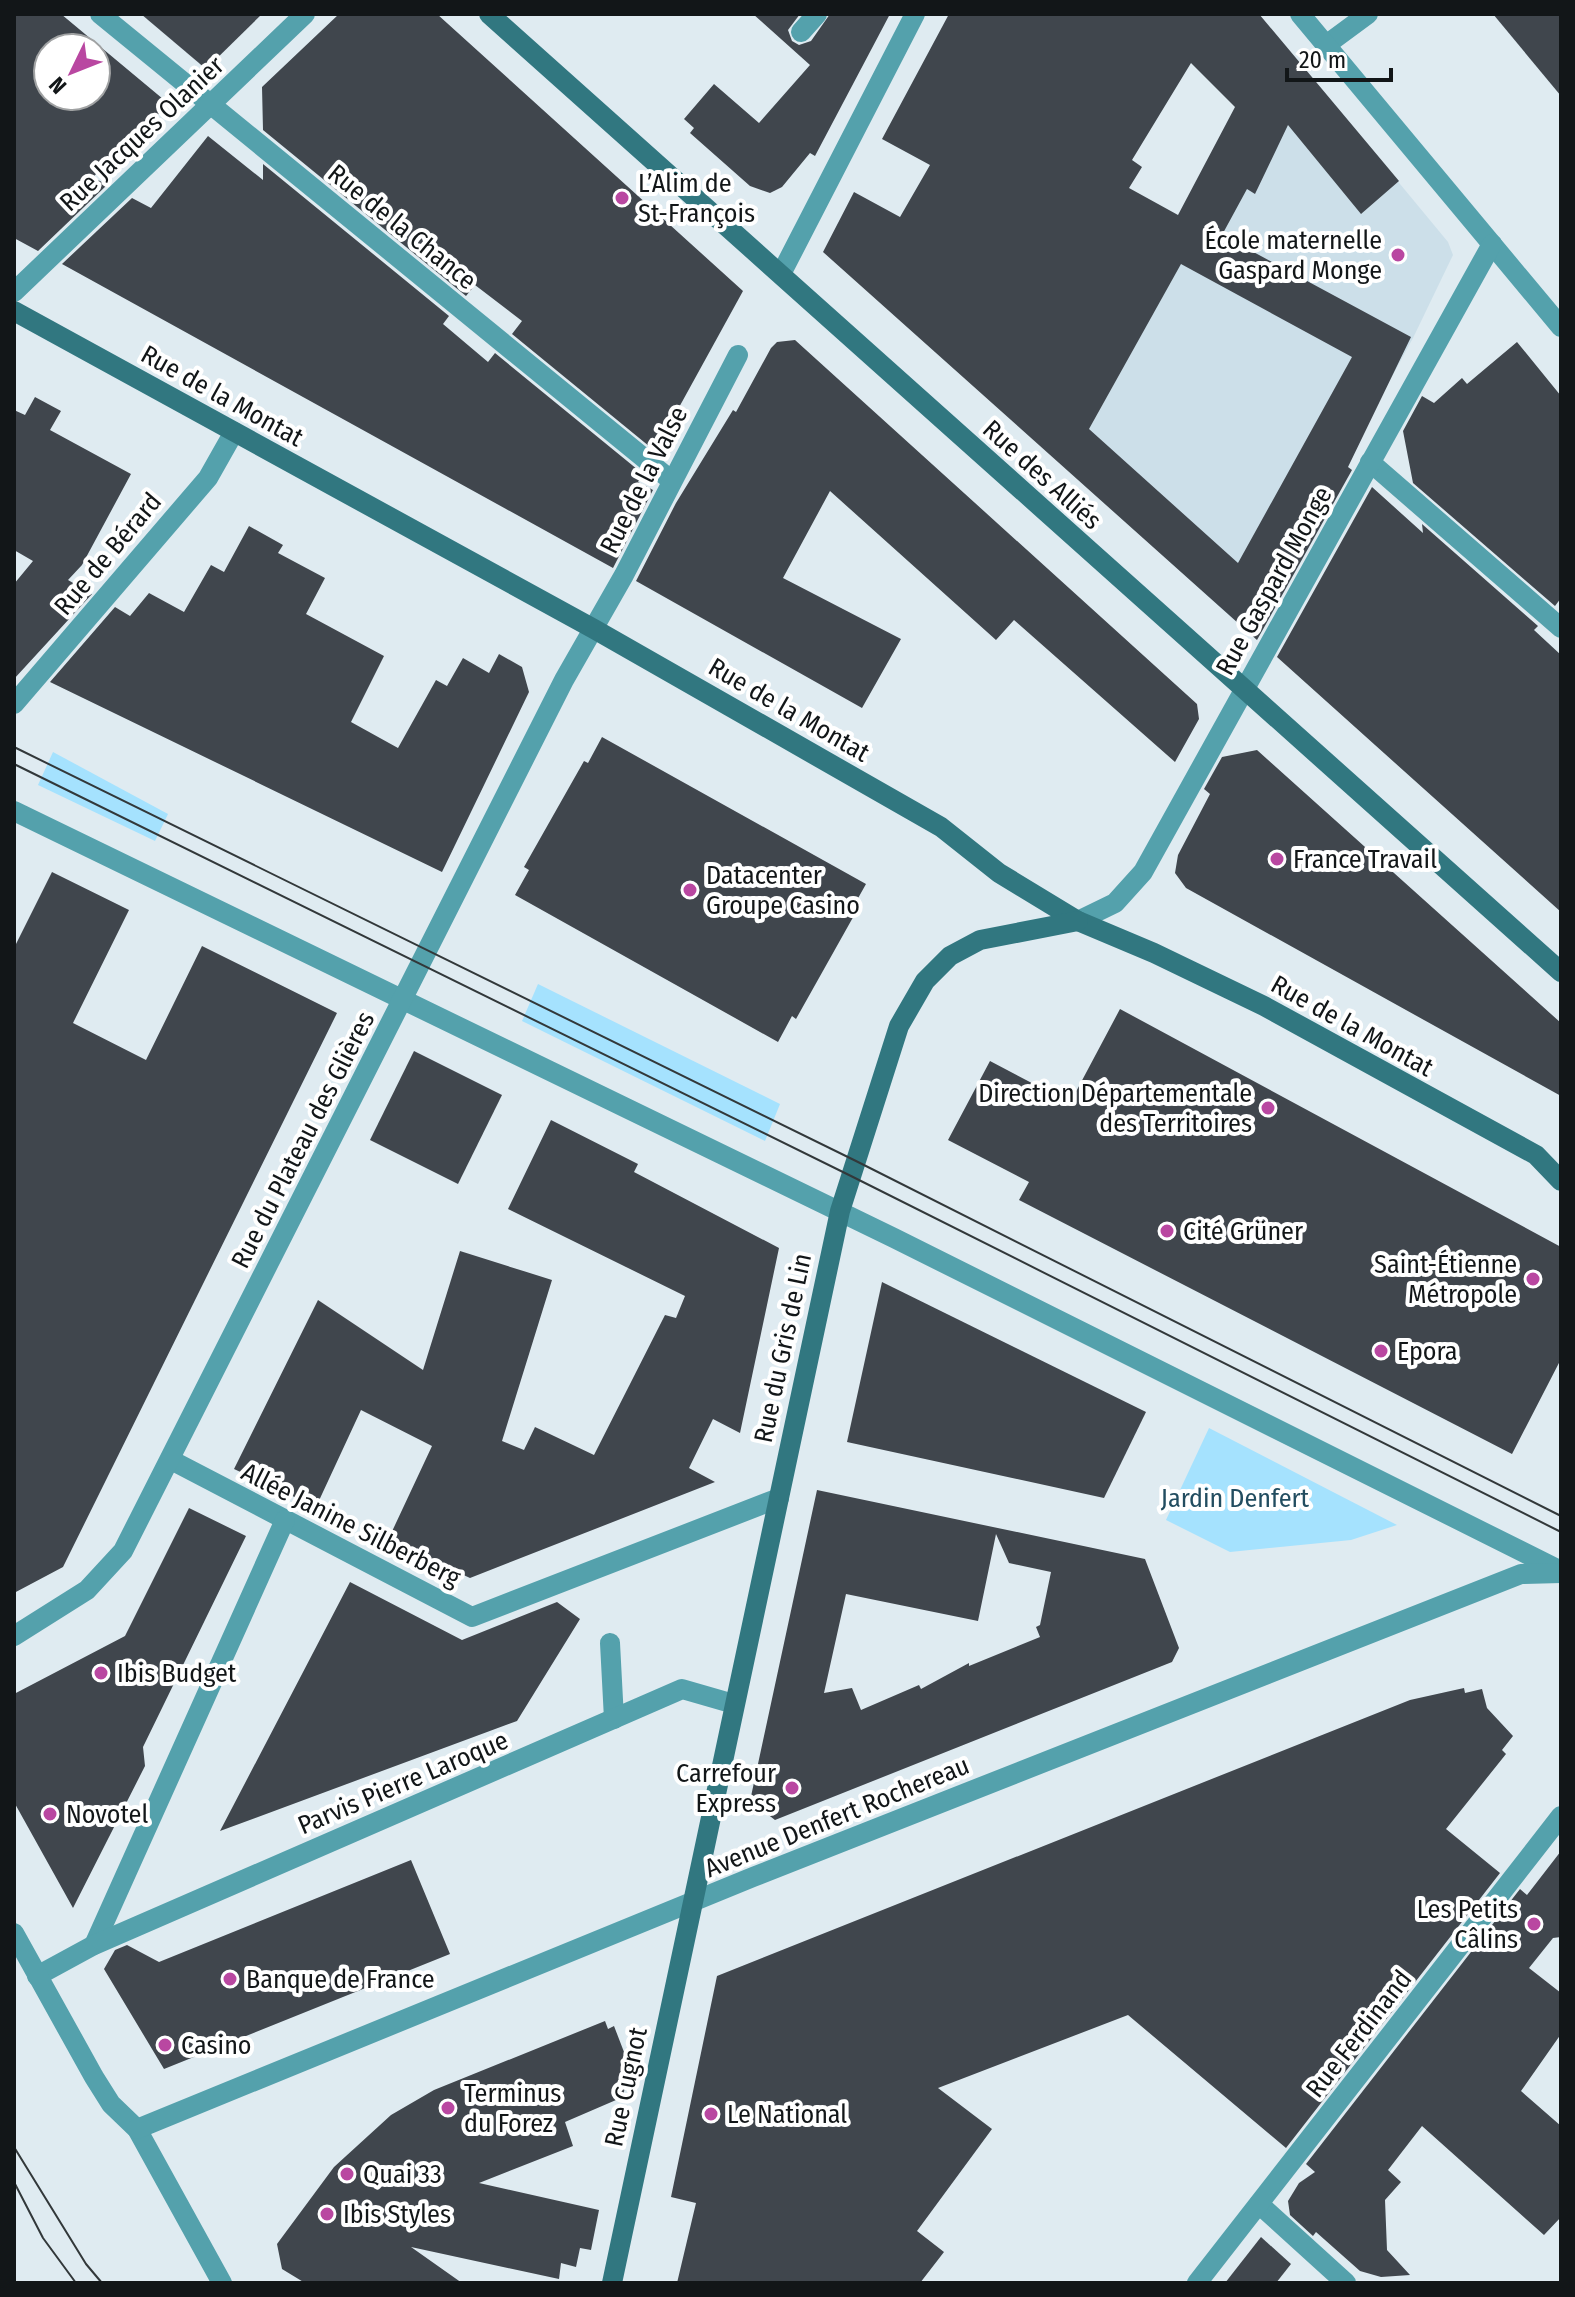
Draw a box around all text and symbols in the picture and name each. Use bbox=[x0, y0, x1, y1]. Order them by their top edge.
north arrow bbox=[32, 32, 112, 112]
scale bar bbox=[1287, 32, 1391, 82]
text: 20 m bbox=[1299, 46, 1346, 74]
street label: Rue Jacques Olanier bbox=[54, 50, 230, 218]
text: N bbox=[43, 71, 72, 99]
street label: Rue de la Chance bbox=[322, 158, 482, 296]
place label: L’Alim de St-François bbox=[638, 168, 755, 229]
marker: L’Alim de St-François bbox=[613, 189, 631, 207]
place label: École maternelle Gaspard Monge bbox=[1205, 225, 1382, 286]
marker: École maternelle Gaspard Monge bbox=[1389, 246, 1407, 264]
street label: Rue de la Montat bbox=[135, 339, 309, 454]
street label: Rue de la Valse bbox=[594, 401, 694, 559]
street label: Rue des Alliés bbox=[976, 414, 1108, 536]
street label: Rue Gaspard Monge bbox=[1209, 481, 1339, 681]
street label: Rue de Bérard bbox=[48, 487, 168, 621]
street label: Rue de la Montat bbox=[703, 651, 875, 769]
place label: France Travail bbox=[1293, 844, 1437, 875]
marker: France Travail bbox=[1268, 850, 1286, 868]
place label: Datacenter Groupe Casino bbox=[706, 860, 860, 921]
marker: Datacenter Groupe Casino bbox=[681, 881, 699, 899]
street label: Rue de la Montat bbox=[1265, 969, 1439, 1084]
street label: Rue du Plateau des Glières bbox=[225, 1007, 381, 1273]
place label: Direction Départementale des Territoires bbox=[978, 1078, 1252, 1139]
marker: Direction Départementale des Territoires bbox=[1259, 1099, 1277, 1117]
place label: Cité Grüner bbox=[1183, 1216, 1303, 1247]
marker: Cité Grüner bbox=[1158, 1222, 1176, 1240]
place label: Saint-Étienne Métropole bbox=[1374, 1249, 1517, 1310]
street label: Rue du Gris de Lin bbox=[748, 1251, 818, 1445]
marker: Saint-Étienne Métropole bbox=[1524, 1270, 1542, 1288]
place label: Epora bbox=[1397, 1336, 1457, 1367]
marker: Epora bbox=[1372, 1342, 1390, 1360]
street label: Allée Janine Silberberg bbox=[236, 1456, 466, 1594]
park label: Jardin Denfert bbox=[1161, 1483, 1310, 1514]
place label: Ibis Budget bbox=[117, 1658, 237, 1689]
marker: Ibis Budget bbox=[92, 1664, 110, 1682]
street label: Parvis Pierre Laroque bbox=[293, 1725, 513, 1841]
street label: Avenue Denfert Rochereau bbox=[700, 1750, 974, 1884]
place label: Carrefour Express bbox=[676, 1758, 776, 1819]
marker: Carrefour Express bbox=[783, 1779, 801, 1797]
place label: Novotel bbox=[66, 1799, 148, 1830]
marker: Novotel bbox=[41, 1805, 59, 1823]
place label: Les Petits Câlins bbox=[1417, 1894, 1518, 1955]
marker: Les Petits Câlins bbox=[1525, 1915, 1543, 1933]
place label: Banque de France bbox=[246, 1964, 435, 1995]
street label: Rue Ferdinand bbox=[1300, 1964, 1418, 2104]
marker: Banque de France bbox=[221, 1970, 239, 1988]
street label: Rue Cugnot bbox=[598, 2024, 654, 2149]
place label: Casino bbox=[181, 2030, 252, 2061]
marker: Casino bbox=[156, 2036, 174, 2054]
place label: Terminus du Forez bbox=[464, 2078, 561, 2139]
marker: Terminus du Forez bbox=[439, 2099, 457, 2117]
place label: Le National bbox=[727, 2099, 847, 2130]
marker: Le National bbox=[702, 2105, 720, 2123]
place label: Quai 33 bbox=[363, 2159, 442, 2190]
marker: Quai 33 bbox=[338, 2165, 356, 2183]
place label: Ibis Styles bbox=[343, 2199, 451, 2230]
marker: Ibis Styles bbox=[318, 2205, 336, 2223]

